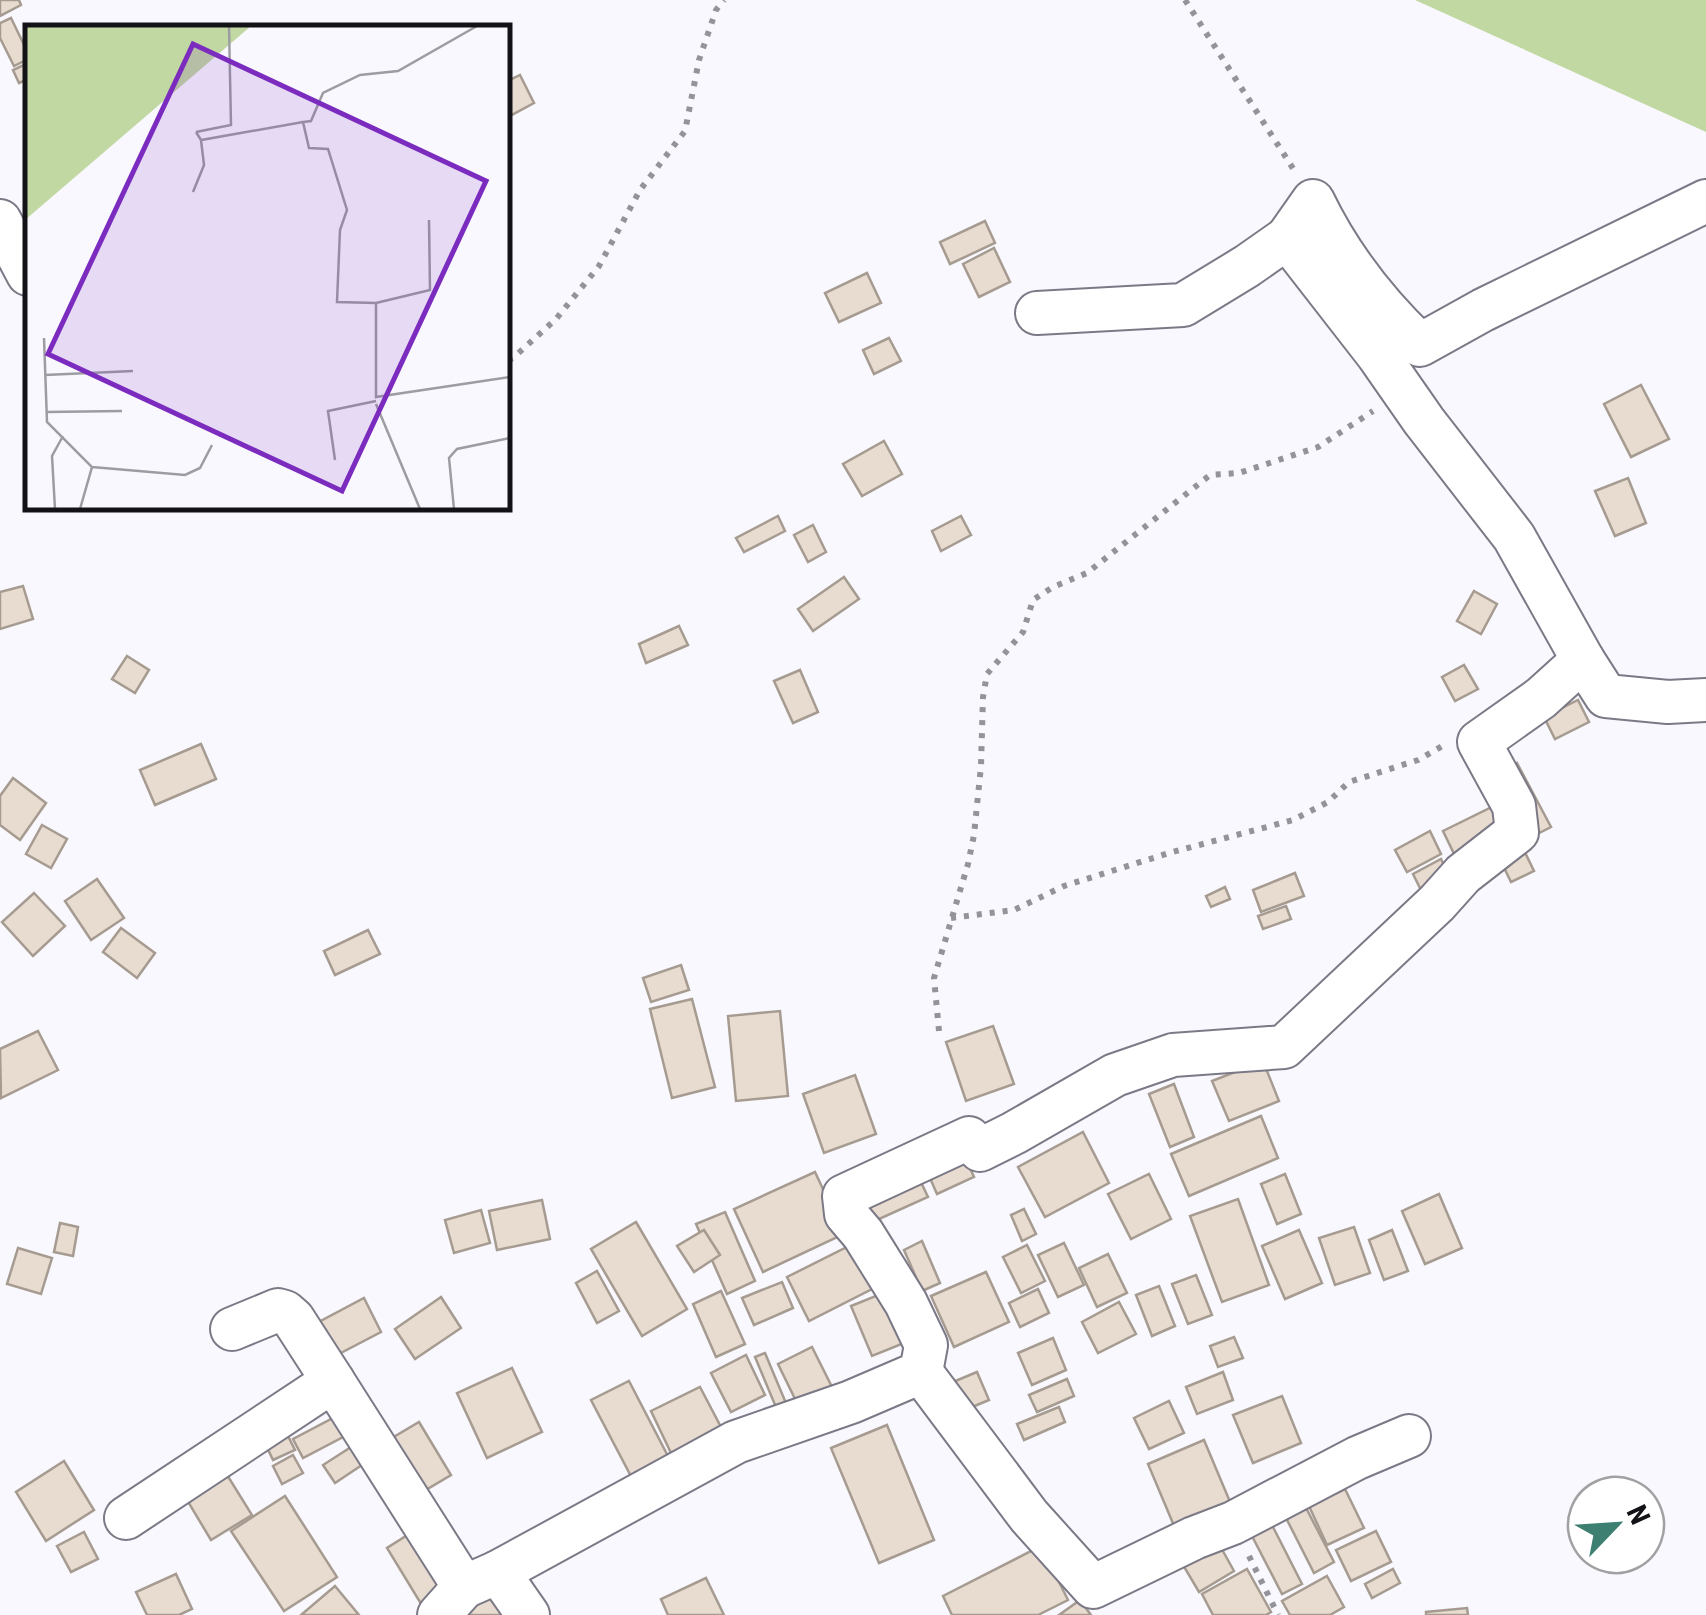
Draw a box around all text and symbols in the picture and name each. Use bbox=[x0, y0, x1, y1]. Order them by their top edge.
inset map bbox=[25, 25, 510, 510]
north arrow bbox=[1566, 1475, 1666, 1575]
text: N bbox=[1620, 1500, 1657, 1529]

